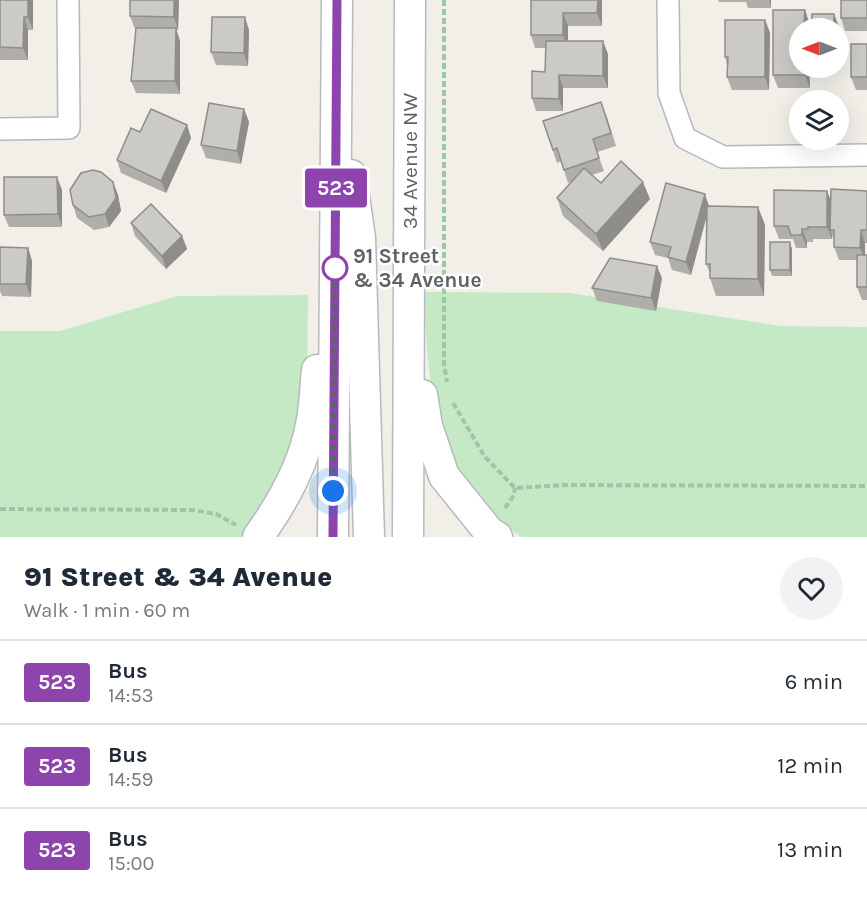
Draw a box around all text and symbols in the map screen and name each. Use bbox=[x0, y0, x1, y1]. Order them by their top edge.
north arrow bbox=[789, 18, 849, 78]
map controls bbox=[789, 18, 849, 150]
button: layers bbox=[789, 90, 849, 150]
street label: 34 Avenue NW bbox=[398, 93, 422, 229]
line badge: 523 bbox=[302, 168, 370, 207]
text: 523 bbox=[317, 176, 355, 200]
place label: 91 Street & 34 Avenue bbox=[353, 244, 482, 292]
marker: 91 Street & 34 Avenue bbox=[322, 255, 348, 281]
your location bbox=[318, 476, 348, 506]
button: heart bbox=[780, 557, 843, 620]
text: 91 Street & 34 Avenue bbox=[24, 560, 332, 593]
text: Walk · 1 min · 60 m bbox=[24, 599, 190, 622]
text: Bus bbox=[108, 658, 148, 684]
text: 6 min bbox=[785, 669, 843, 695]
text: 523 bbox=[38, 670, 76, 694]
text: 14:53 bbox=[108, 684, 154, 707]
text: Bus bbox=[108, 742, 148, 768]
text: 12 min bbox=[777, 753, 843, 779]
text: 523 bbox=[38, 754, 76, 778]
text: 14:59 bbox=[108, 768, 153, 791]
text: Bus bbox=[108, 826, 148, 852]
text: 13 min bbox=[777, 837, 843, 863]
text: 523 bbox=[38, 838, 76, 862]
text: 15:00 bbox=[108, 852, 154, 875]

